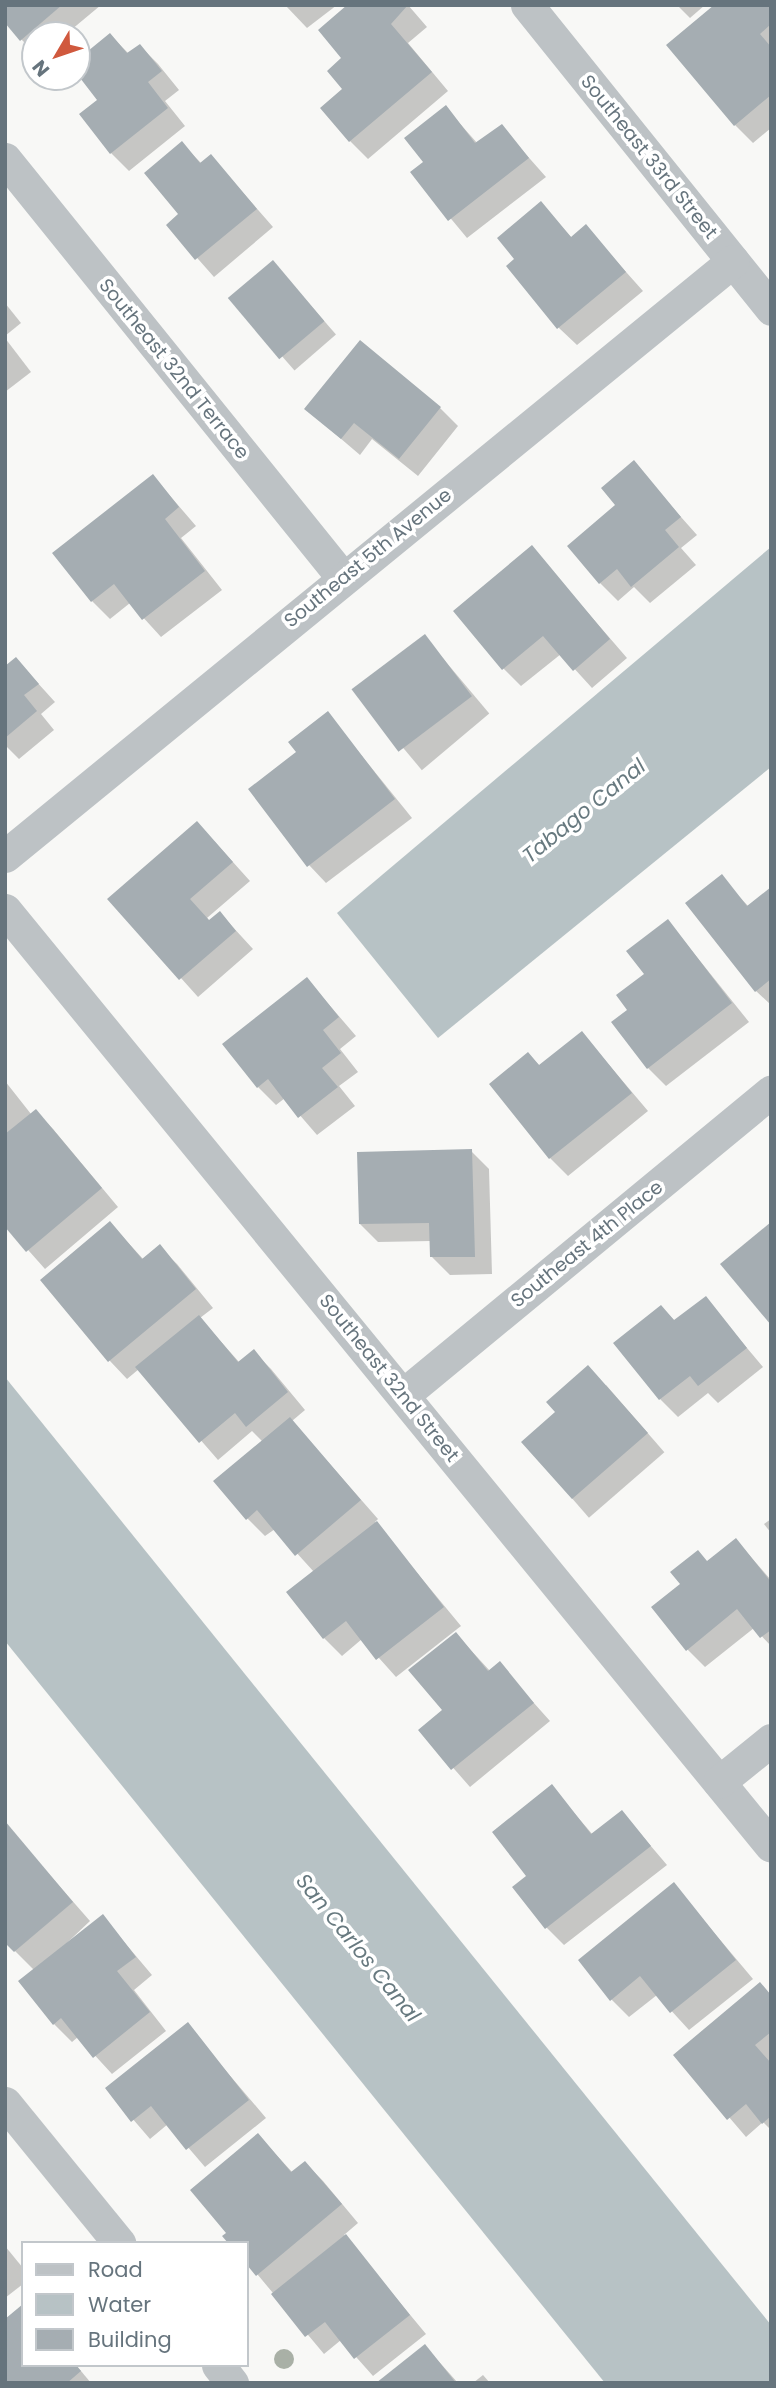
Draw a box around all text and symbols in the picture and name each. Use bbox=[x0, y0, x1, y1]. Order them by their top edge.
north arrow bbox=[21, 21, 91, 91]
text: N bbox=[26, 54, 56, 82]
street label: Southeast 33rd Street bbox=[576, 71, 722, 243]
street label: Southeast 32nd Terrace bbox=[94, 274, 254, 464]
street label: Southeast 5th Avenue bbox=[280, 484, 456, 632]
water label: Tabago Canal bbox=[517, 754, 651, 868]
street label: Southeast 4th Place bbox=[506, 1176, 668, 1312]
street label: Southeast 32nd Street bbox=[314, 1290, 464, 1466]
water label: San Carlos Canal bbox=[291, 1869, 425, 2027]
legend bbox=[21, 2241, 248, 2367]
text: Road bbox=[88, 2255, 143, 2284]
text: Water bbox=[88, 2290, 151, 2319]
text: Building bbox=[88, 2325, 172, 2354]

